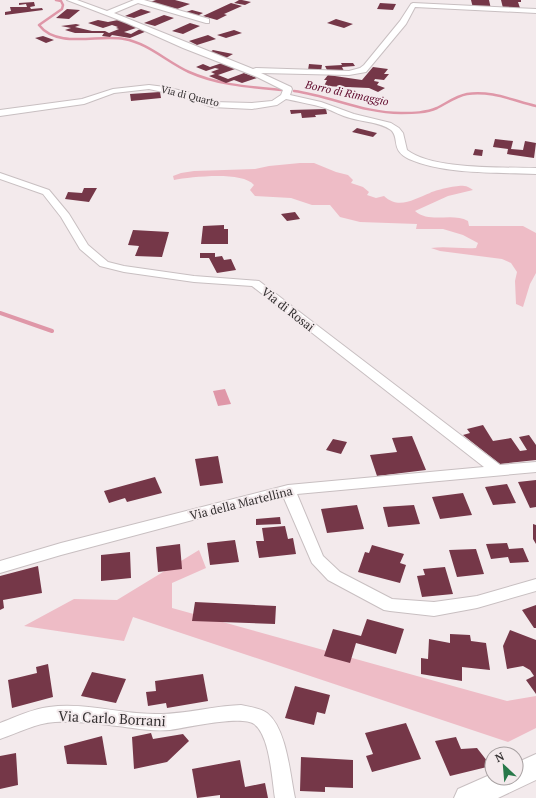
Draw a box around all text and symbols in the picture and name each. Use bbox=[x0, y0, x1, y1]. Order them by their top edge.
water label: Borro di Rimaggio bbox=[303, 77, 390, 109]
street label: Via di Quarto bbox=[160, 82, 221, 110]
street label: Via di Rosai bbox=[259, 284, 318, 335]
street label: Via della Martellina bbox=[188, 483, 294, 523]
street label: Via Carlo Borrani bbox=[58, 706, 166, 730]
north arrow bbox=[484, 746, 524, 786]
text: N bbox=[493, 749, 507, 765]

